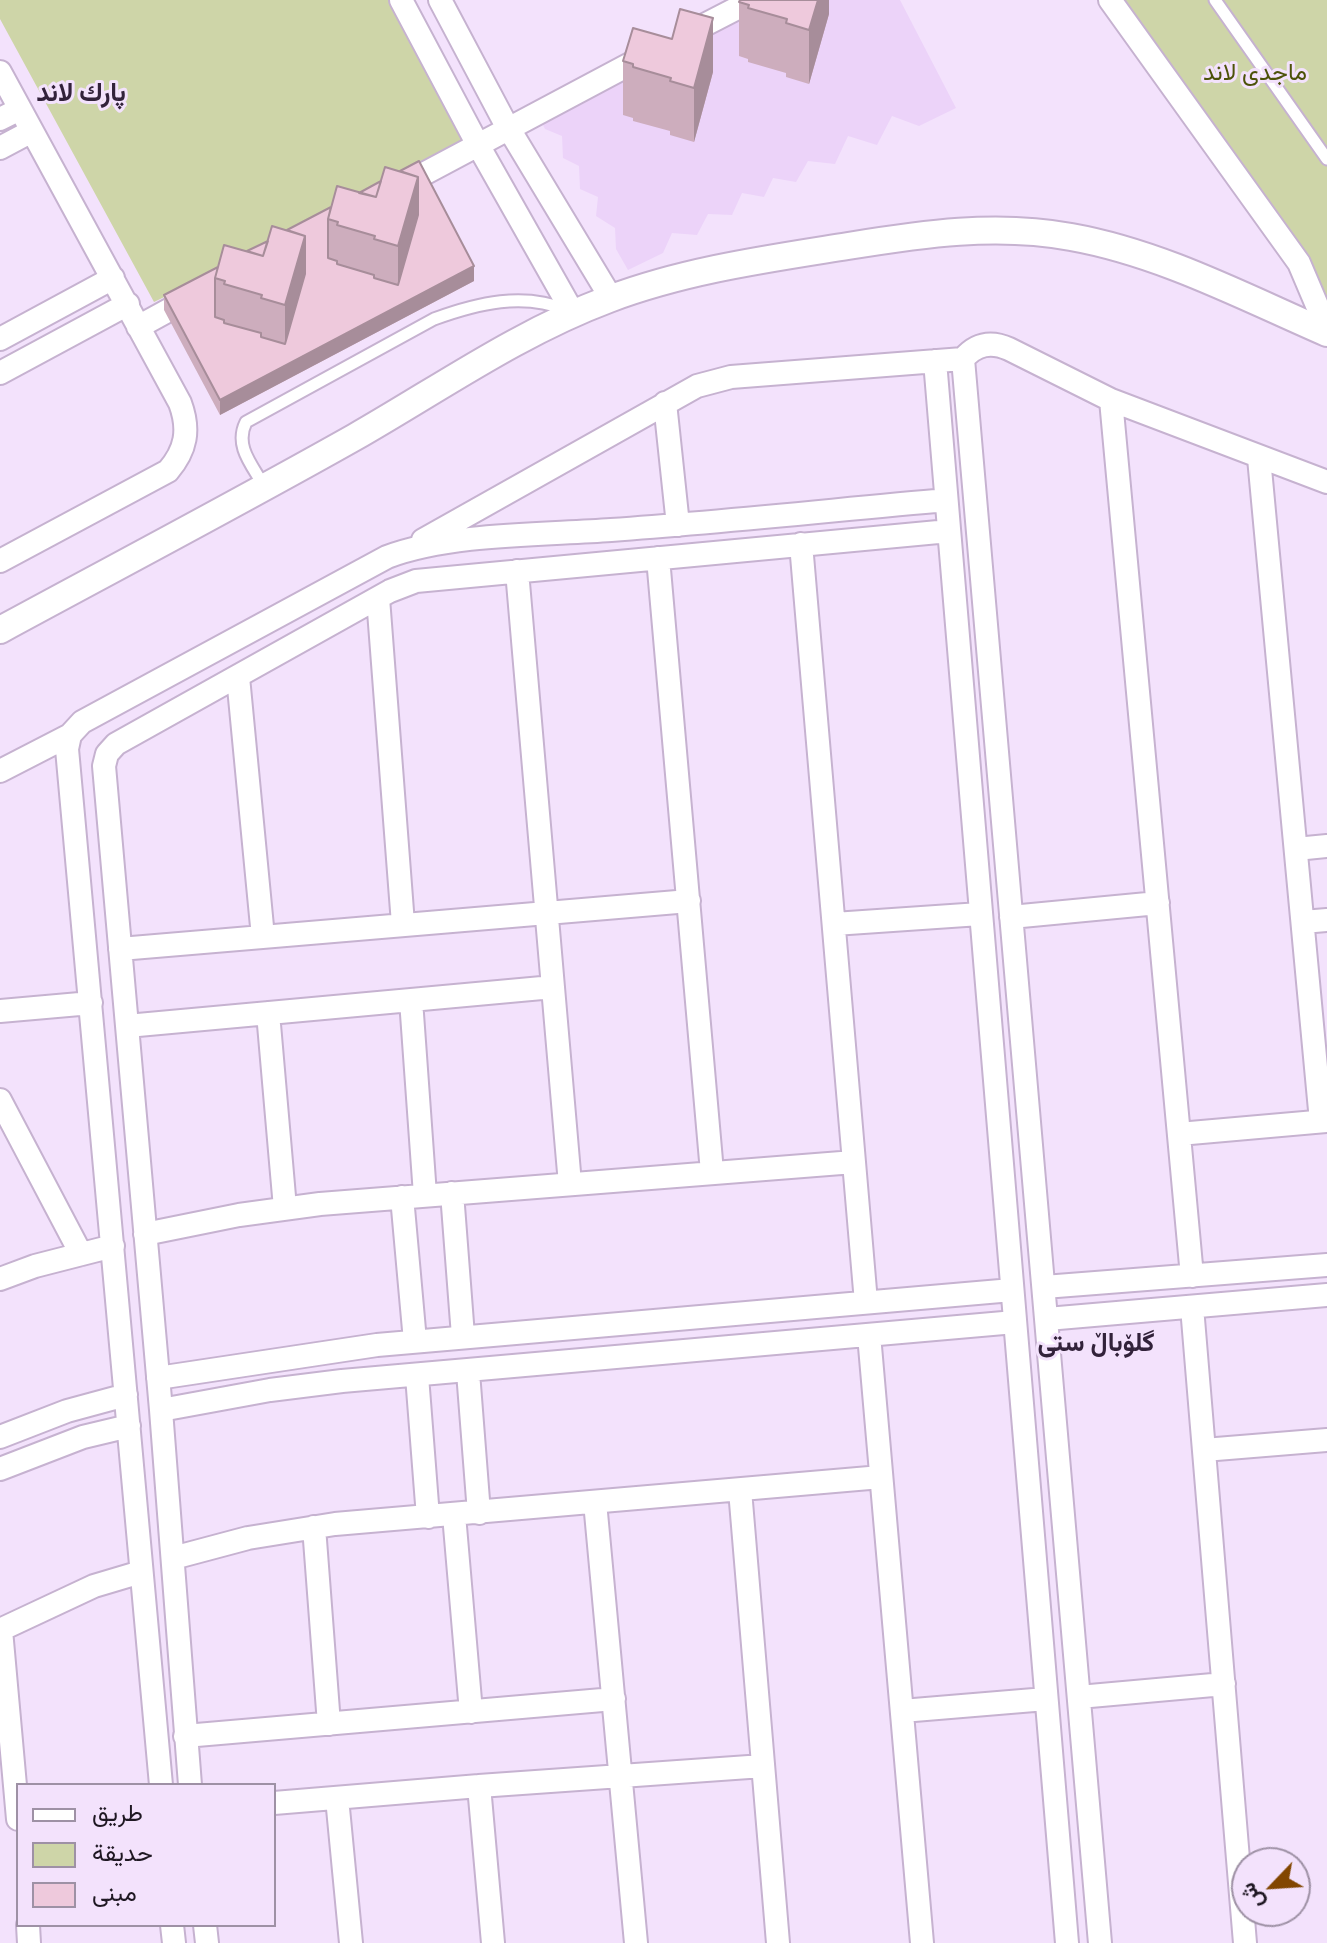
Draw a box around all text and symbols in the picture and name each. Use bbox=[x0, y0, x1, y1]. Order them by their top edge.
park label: ماجدی لاند bbox=[1203, 59, 1307, 87]
district label: پارك لاند bbox=[36, 77, 126, 109]
district label: گلۆباڵ ستی bbox=[1037, 1327, 1155, 1359]
legend bbox=[16, 1783, 276, 1927]
text: طريق bbox=[92, 1798, 143, 1826]
text: حديقة bbox=[92, 1838, 153, 1866]
north arrow bbox=[1231, 1847, 1311, 1927]
text: مبنى bbox=[92, 1878, 137, 1906]
text: ش bbox=[1234, 1879, 1268, 1914]

